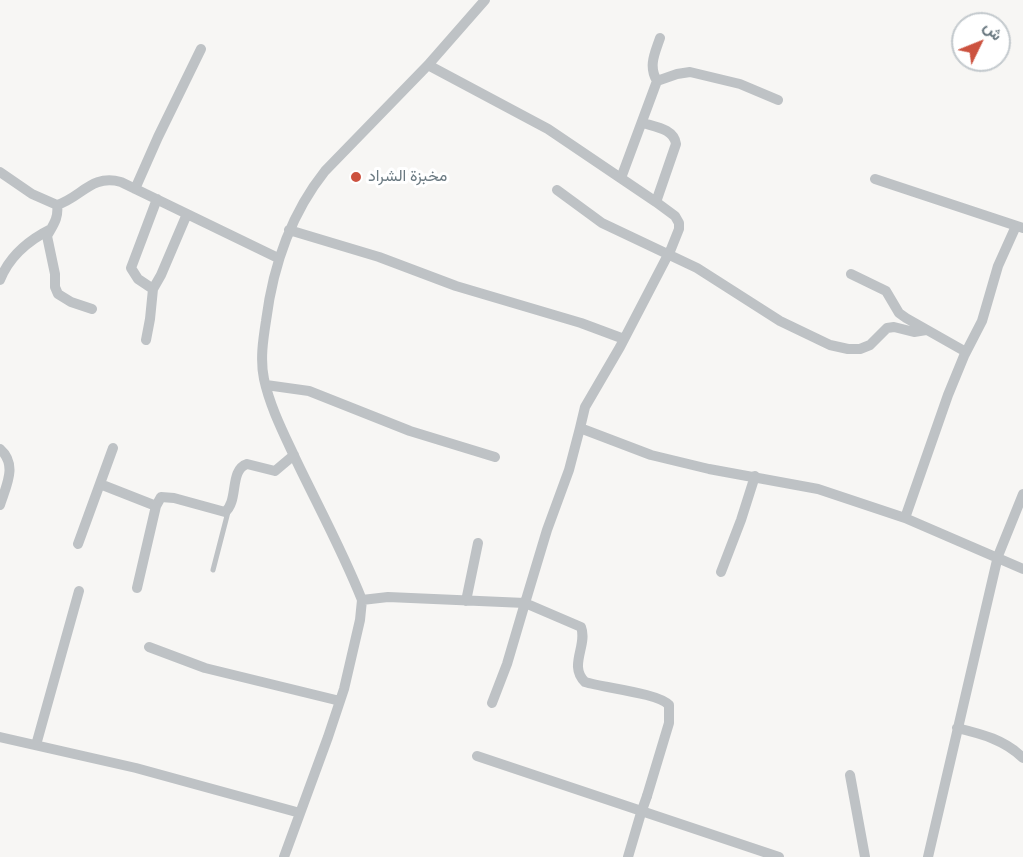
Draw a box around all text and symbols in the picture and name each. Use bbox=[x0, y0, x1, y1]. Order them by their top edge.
north arrow bbox=[951, 12, 1011, 72]
text: ش bbox=[980, 17, 1007, 44]
place label: مخبزة الشراد bbox=[368, 167, 447, 187]
marker: مخبزة الشراد bbox=[349, 170, 363, 184]

